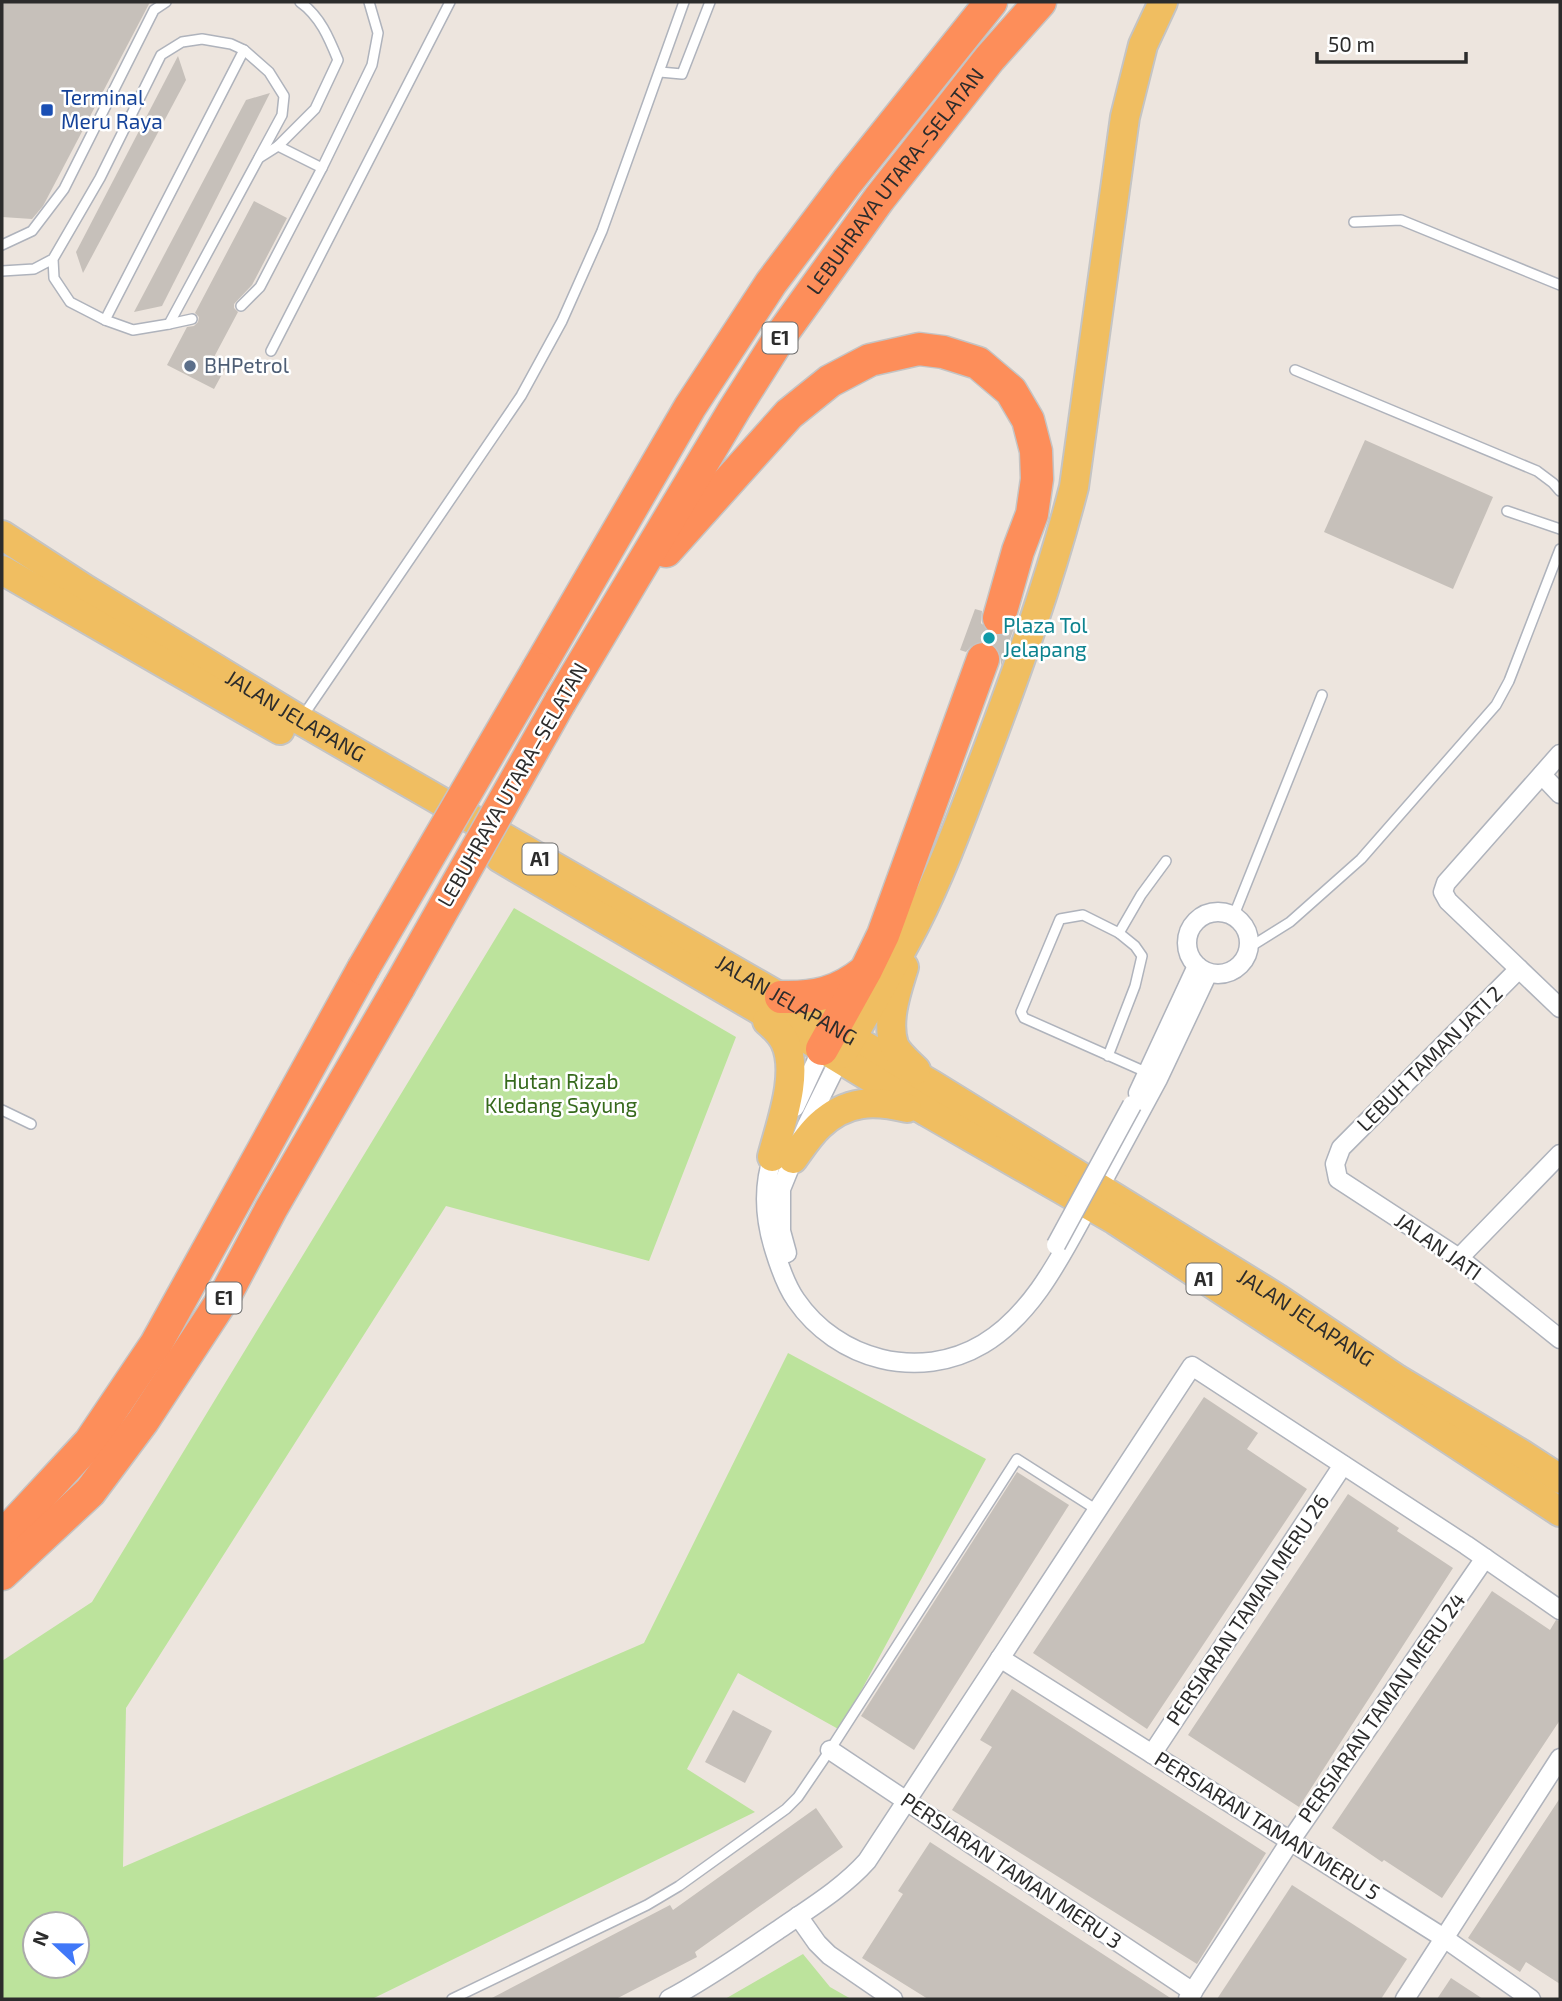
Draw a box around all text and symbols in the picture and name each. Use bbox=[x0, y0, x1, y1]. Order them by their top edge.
scale bar bbox=[1317, 21, 1466, 65]
text: 50 m bbox=[1328, 31, 1375, 56]
street label: LEBUHRAYA UTARA–SELATAN bbox=[801, 62, 988, 299]
place label: Terminal Meru Raya bbox=[61, 84, 163, 133]
marker: Terminal Meru Raya bbox=[39, 102, 55, 118]
road number: E1 bbox=[762, 322, 798, 354]
place label: BHPetrol bbox=[204, 352, 290, 377]
marker: BHPetrol bbox=[182, 358, 198, 374]
place label: Plaza Tol Jelapang bbox=[1003, 612, 1088, 661]
marker: Plaza Tol Jelapang bbox=[981, 630, 997, 646]
street label: LEBUHRAYA UTARA–SELATAN bbox=[431, 658, 592, 911]
street label: JALAN JELAPANG bbox=[222, 664, 371, 766]
road number: A1 bbox=[522, 844, 558, 874]
street label: JALAN JELAPANG bbox=[712, 949, 862, 1050]
street label: LEBUH TAMAN JATI 2 bbox=[1351, 980, 1507, 1136]
park label: Hutan Rizab Kledang Sayung bbox=[485, 1068, 637, 1117]
street label: JALAN JATI bbox=[1391, 1207, 1487, 1285]
street label: JALAN JELAPANG bbox=[1233, 1263, 1380, 1371]
road number: A1 bbox=[1186, 1264, 1222, 1294]
road number: E1 bbox=[206, 1282, 242, 1314]
street label: PERSIARAN TAMAN MERU 26 bbox=[1160, 1489, 1333, 1729]
street label: PERSIARAN TAMAN MERU 24 bbox=[1292, 1588, 1470, 1827]
street label: PERSIARAN TAMAN MERU 5 bbox=[1151, 1745, 1385, 1904]
street label: PERSIARAN TAMAN MERU 3 bbox=[897, 1786, 1127, 1953]
north arrow bbox=[21, 1910, 91, 1980]
text: N bbox=[27, 1928, 53, 1949]

